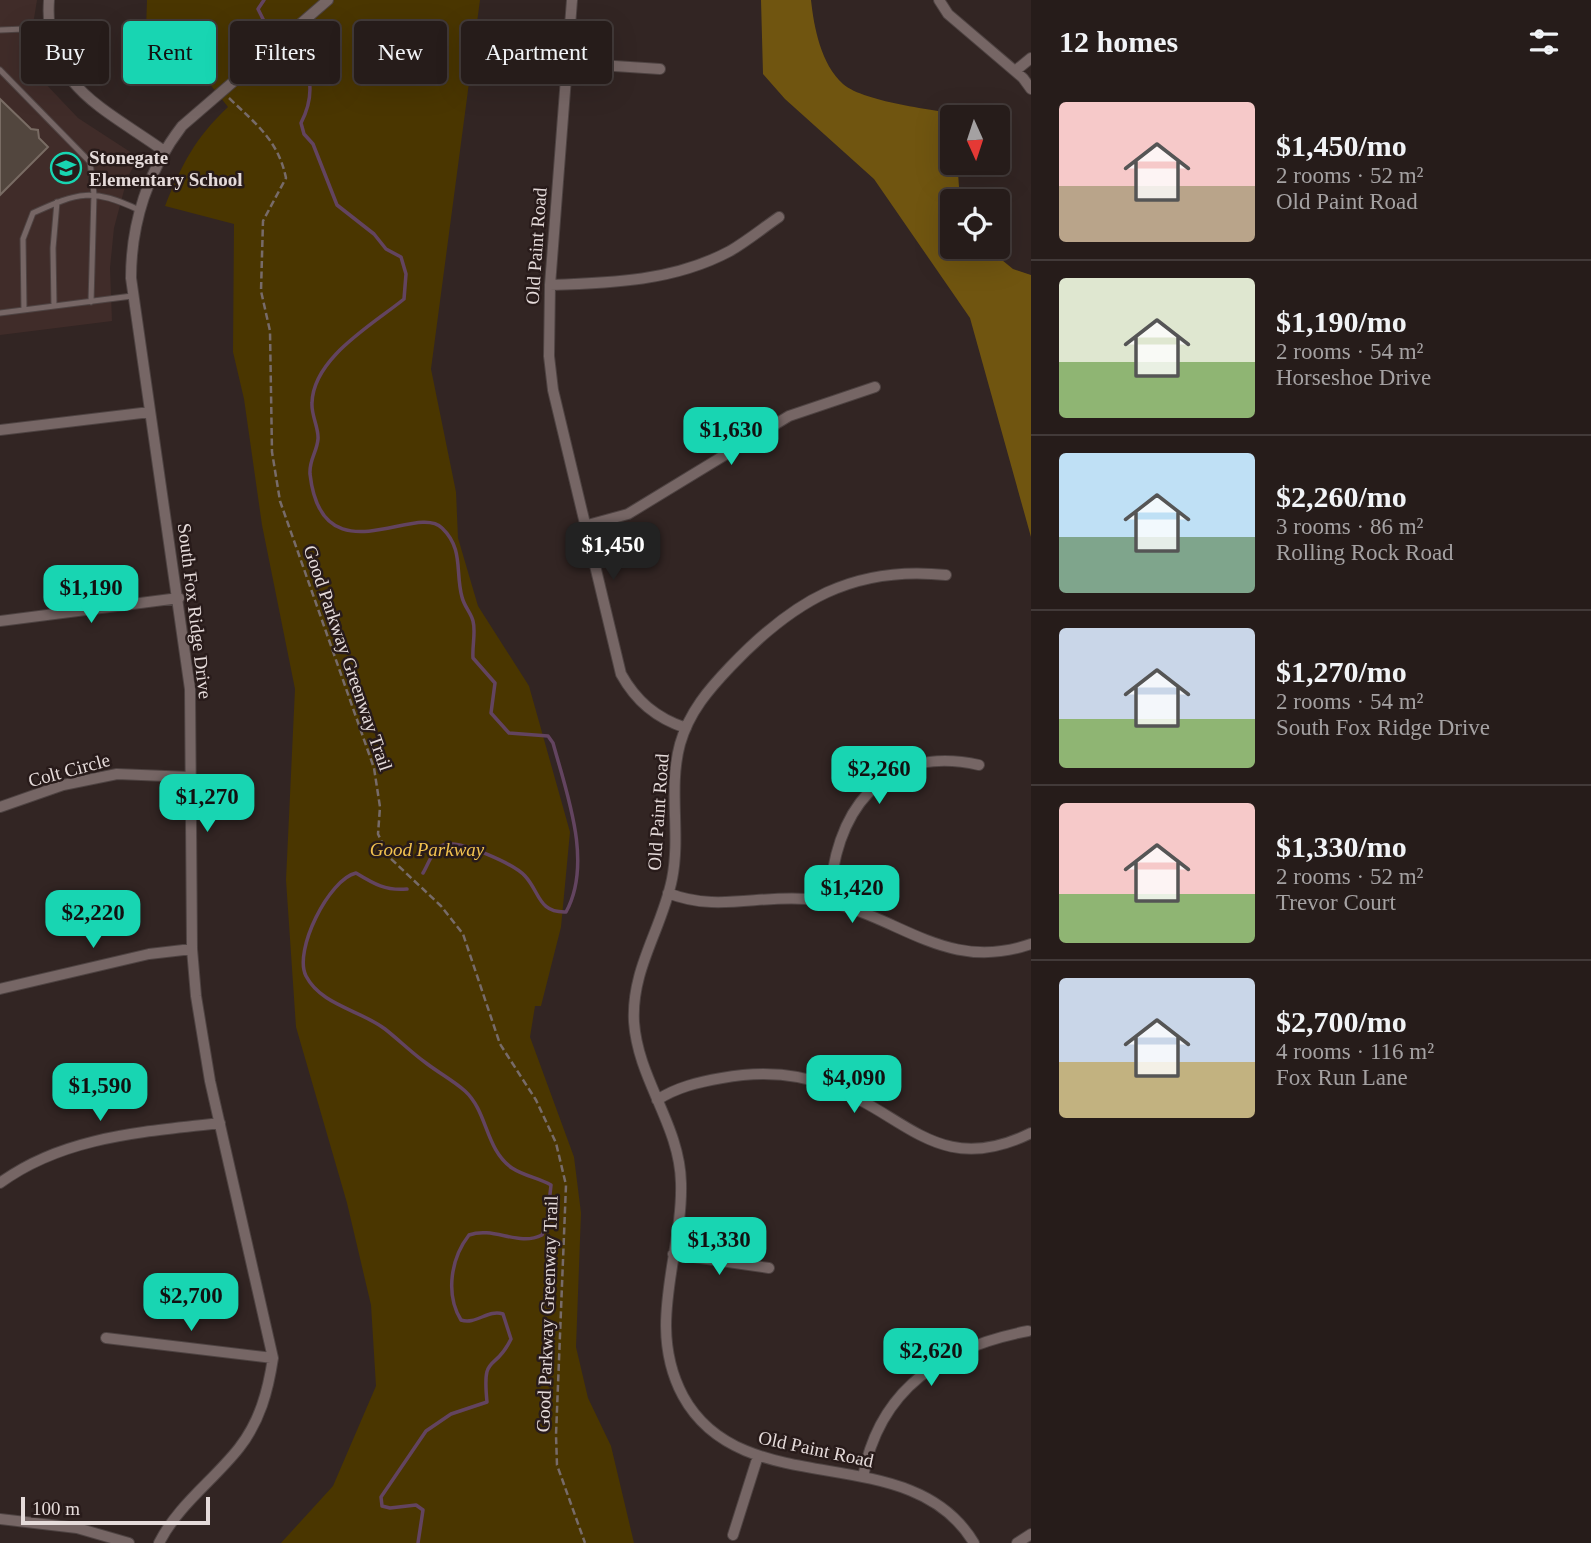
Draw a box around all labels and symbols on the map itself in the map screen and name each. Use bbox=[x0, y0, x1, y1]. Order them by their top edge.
north arrow bbox=[940, 105, 1010, 175]
place label: Stonegate Elementary School bbox=[89, 147, 243, 190]
school or university icon: Stonegate Elementary School bbox=[49, 151, 83, 185]
street label: Old Paint Road bbox=[521, 186, 551, 305]
pin: $1,630 bbox=[674, 407, 788, 467]
street label: South Fox Ridge Drive bbox=[174, 522, 216, 700]
pin: $1,450 bbox=[556, 522, 670, 582]
street label: Good Parkway Greenway Trail bbox=[300, 543, 396, 773]
pin: $1,190 bbox=[34, 566, 148, 625]
pin: $2,260 bbox=[822, 746, 936, 806]
street label: Colt Circle bbox=[26, 749, 112, 791]
street label: Old Paint Road bbox=[643, 752, 673, 871]
pin: $1,270 bbox=[150, 774, 264, 834]
park label: Good Parkway bbox=[370, 839, 485, 860]
pin: $1,420 bbox=[795, 866, 909, 925]
pin: $2,220 bbox=[36, 890, 150, 950]
pin: $4,090 bbox=[797, 1056, 911, 1115]
pin: $1,590 bbox=[43, 1064, 157, 1123]
street label: Good Parkway Greenway Trail bbox=[532, 1195, 562, 1433]
pin: $1,330 bbox=[662, 1218, 776, 1277]
pin: $2,700 bbox=[134, 1274, 248, 1333]
pin: $2,620 bbox=[874, 1328, 988, 1388]
street label: Old Paint Road bbox=[757, 1427, 876, 1472]
scale bar bbox=[21, 1494, 210, 1526]

